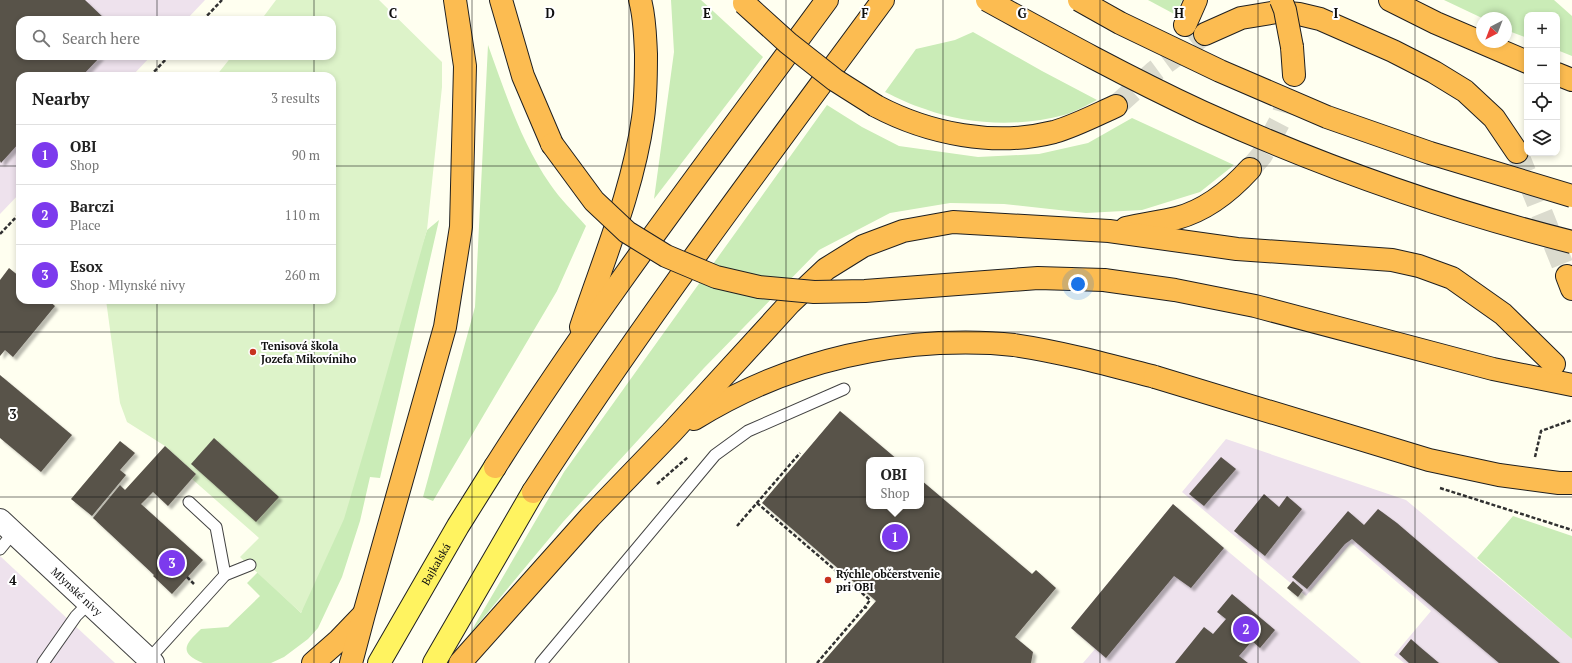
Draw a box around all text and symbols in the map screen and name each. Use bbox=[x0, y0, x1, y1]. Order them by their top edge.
text: C bbox=[389, 4, 397, 22]
text: D bbox=[545, 4, 555, 22]
text: E bbox=[703, 4, 711, 22]
text: F bbox=[861, 4, 869, 22]
text: G bbox=[1017, 4, 1027, 22]
text: H bbox=[1174, 4, 1184, 22]
text: I bbox=[1334, 4, 1339, 22]
north arrow bbox=[1476, 12, 1512, 48]
map controls bbox=[1524, 12, 1560, 156]
button: + bbox=[1524, 12, 1560, 48]
search box bbox=[16, 16, 336, 60]
icon: search bbox=[30, 27, 52, 49]
text: Search here bbox=[62, 28, 140, 48]
button: − bbox=[1524, 48, 1560, 84]
button: locate bbox=[1524, 84, 1560, 120]
text: Nearby bbox=[32, 87, 90, 110]
text: 3 results bbox=[271, 89, 320, 107]
button: layers bbox=[1524, 120, 1560, 156]
text: OBI bbox=[70, 136, 97, 156]
text: 1 bbox=[41, 146, 49, 164]
text: 90 m bbox=[292, 146, 320, 164]
text: Shop bbox=[70, 156, 99, 174]
text: Barczi bbox=[70, 196, 114, 216]
text: 2 bbox=[41, 206, 49, 224]
text: 110 m bbox=[285, 206, 320, 224]
text: Place bbox=[70, 216, 101, 234]
text: Esox bbox=[70, 256, 103, 276]
text: 3 bbox=[41, 266, 49, 284]
text: 260 m bbox=[285, 266, 320, 284]
your location bbox=[1068, 274, 1088, 294]
text: Shop · Mlynské nivy bbox=[70, 276, 185, 294]
place label: Tenisová škola Jozefa Mikovíniho bbox=[261, 339, 357, 366]
marker: Tenisová škola Jozefa Mikovíniho bbox=[248, 347, 258, 357]
text: 3 bbox=[9, 405, 17, 423]
popup bbox=[866, 457, 924, 509]
text: OBI bbox=[880, 464, 907, 484]
text: Shop bbox=[880, 484, 910, 502]
pin: 1 bbox=[882, 522, 908, 552]
street label: Bajkalská bbox=[418, 540, 454, 588]
pin: 3 bbox=[159, 548, 185, 578]
street label: Mlynské nivy bbox=[48, 564, 106, 619]
place label: Rýchle občerstvenie pri OBI bbox=[836, 567, 940, 594]
text: 4 bbox=[9, 571, 17, 589]
marker: Rýchle občerstvenie pri OBI bbox=[823, 575, 833, 585]
pin: 2 bbox=[1233, 614, 1259, 644]

